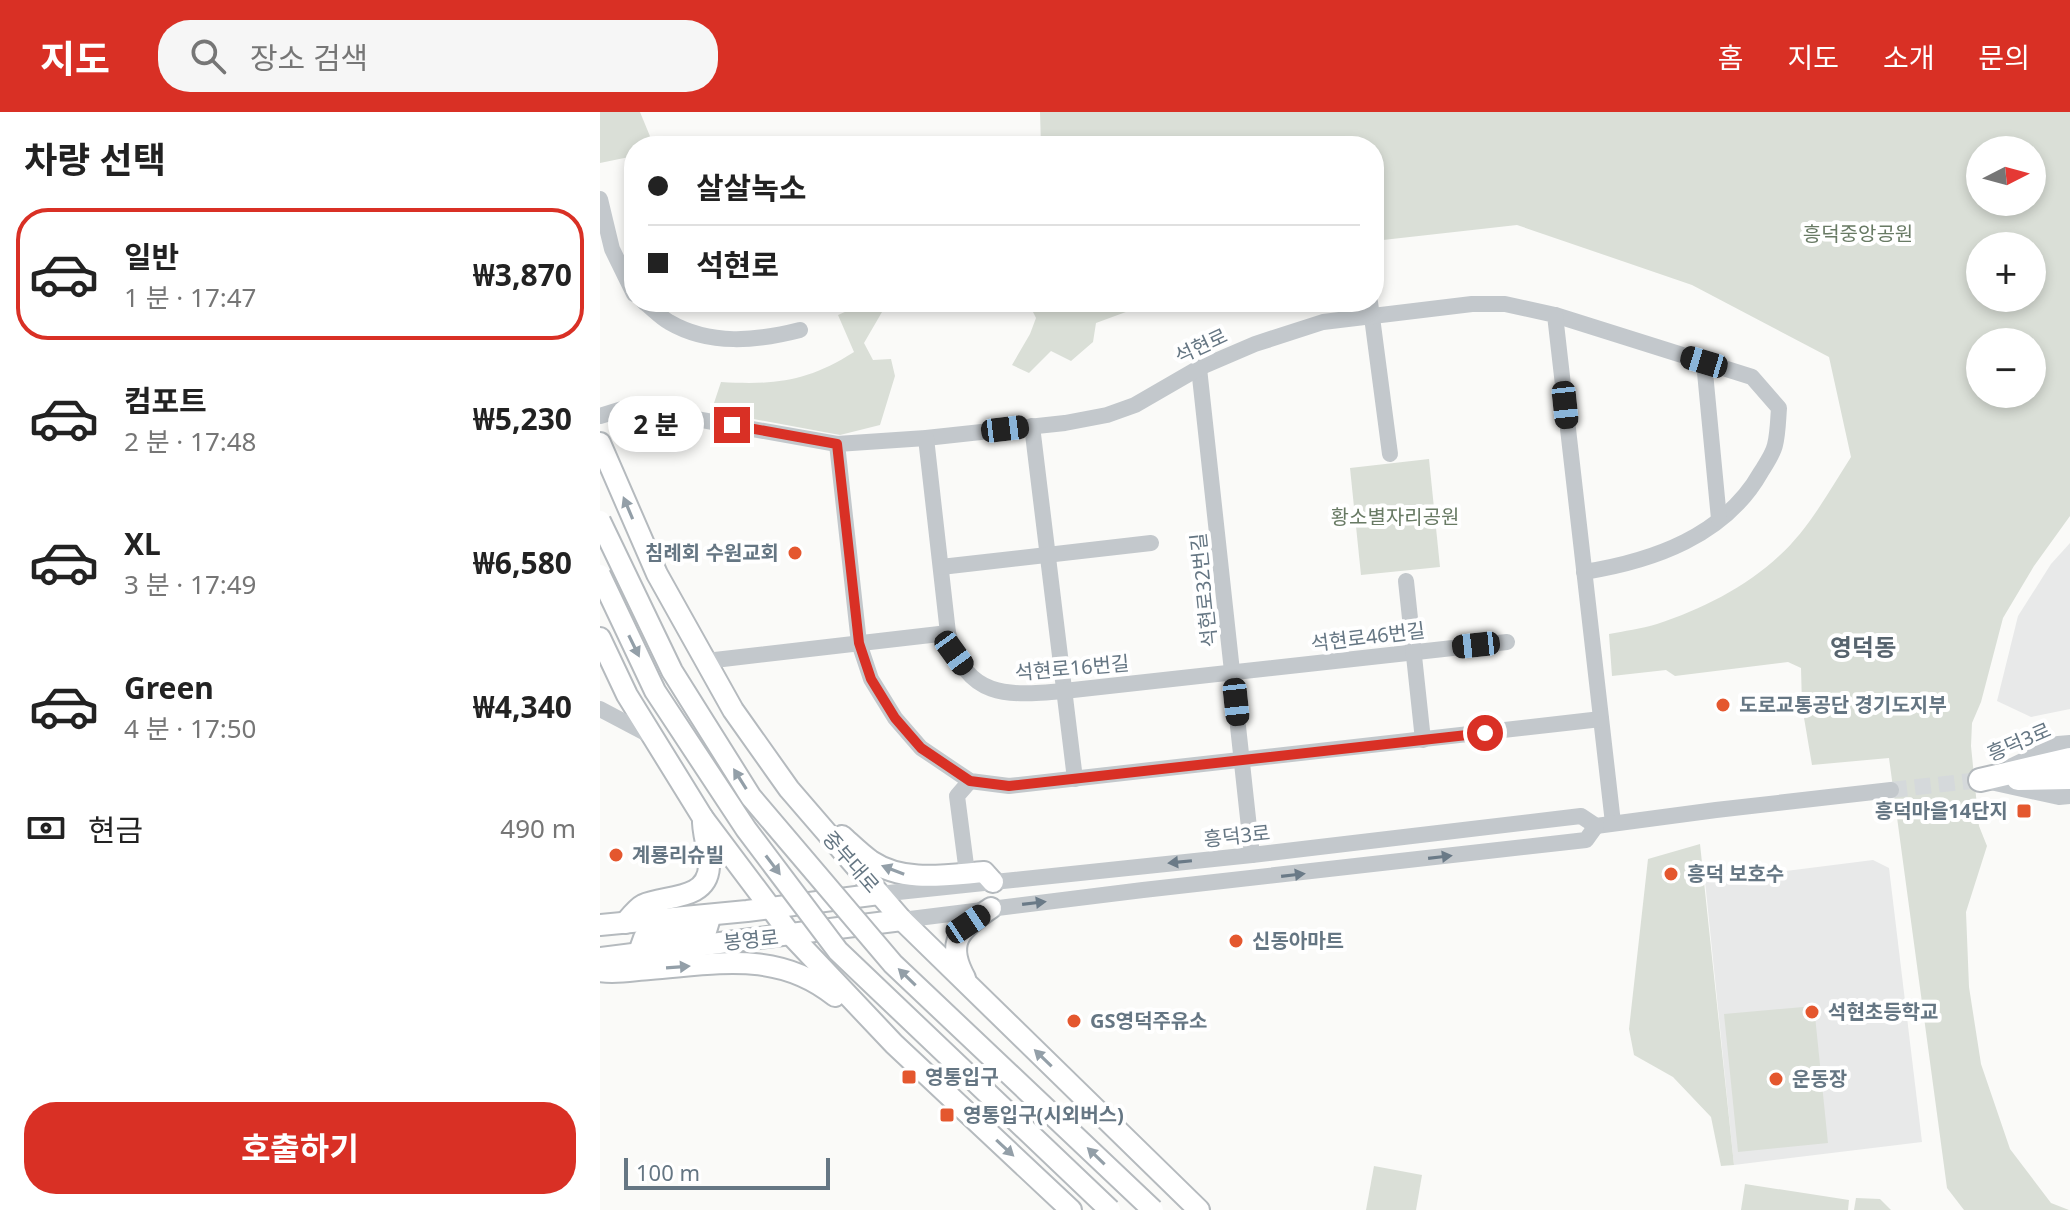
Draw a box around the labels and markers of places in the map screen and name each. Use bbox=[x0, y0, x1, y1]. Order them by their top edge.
place label: 침례회 수원교회 bbox=[645, 539, 779, 566]
marker: 침례회 수원교회 bbox=[786, 544, 804, 562]
place label: 도로교통공단 경기도지부 bbox=[1739, 691, 1947, 718]
marker: 도로교통공단 경기도지부 bbox=[1714, 696, 1732, 714]
place label: 흥덕마을14단지 bbox=[1875, 797, 2008, 824]
marker: 흥덕마을14단지 bbox=[2015, 802, 2033, 820]
place label: 계룡리슈빌 bbox=[632, 841, 724, 868]
marker: 계룡리슈빌 bbox=[607, 846, 625, 864]
place label: 흥덕 보호수 bbox=[1687, 860, 1784, 887]
marker: 흥덕 보호수 bbox=[1662, 865, 1680, 883]
place label: 신동아마트 bbox=[1252, 927, 1344, 954]
marker: 신동아마트 bbox=[1227, 932, 1245, 950]
place label: 석현초등학교 bbox=[1828, 998, 1938, 1025]
marker: 석현초등학교 bbox=[1803, 1003, 1821, 1021]
place label: GS영덕주유소 bbox=[1090, 1007, 1208, 1034]
marker: GS영덕주유소 bbox=[1065, 1012, 1083, 1030]
place label: 영통입구 bbox=[925, 1063, 999, 1090]
place label: 운동장 bbox=[1792, 1065, 1847, 1092]
marker: 영통입구 bbox=[900, 1068, 918, 1086]
marker: 운동장 bbox=[1767, 1070, 1785, 1088]
place label: 영통입구(시외버스) bbox=[963, 1101, 1124, 1128]
marker: 영통입구(시외버스) bbox=[938, 1106, 956, 1124]

